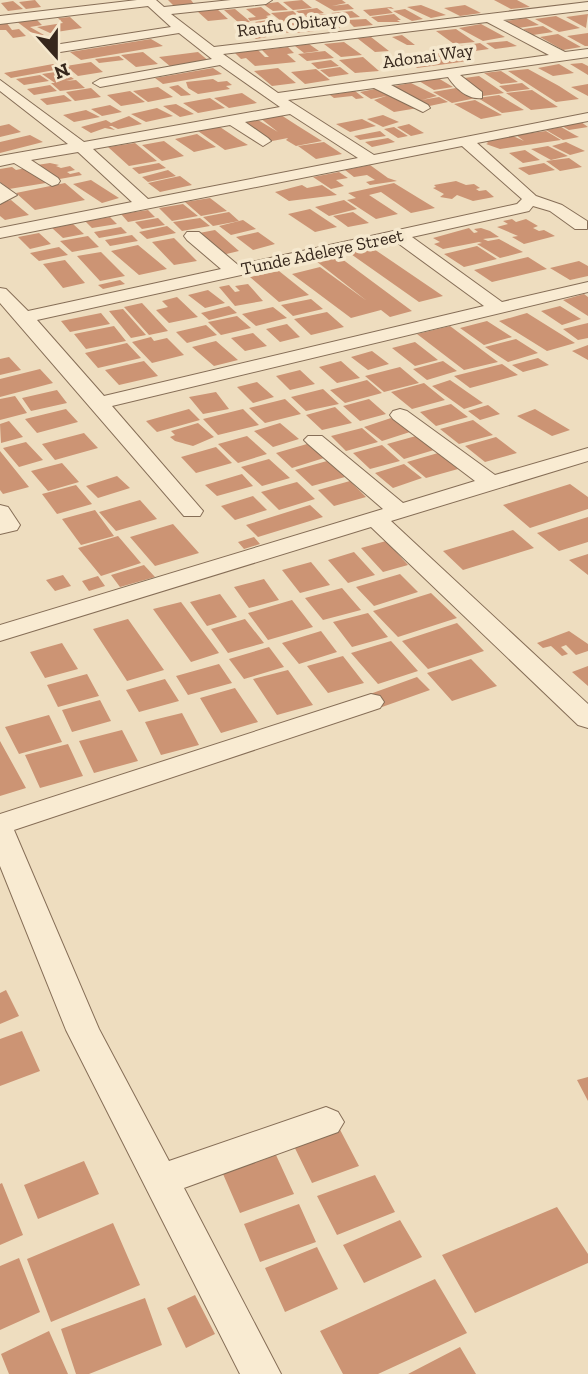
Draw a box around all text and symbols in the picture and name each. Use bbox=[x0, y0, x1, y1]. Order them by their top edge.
street label: Raufu Obitayo bbox=[236, 6, 348, 42]
north arrow bbox=[21, 21, 91, 91]
street label: Adonai Way bbox=[381, 39, 476, 73]
text: N bbox=[51, 58, 73, 85]
street label: Tunde Adeleye Street bbox=[239, 224, 405, 280]

